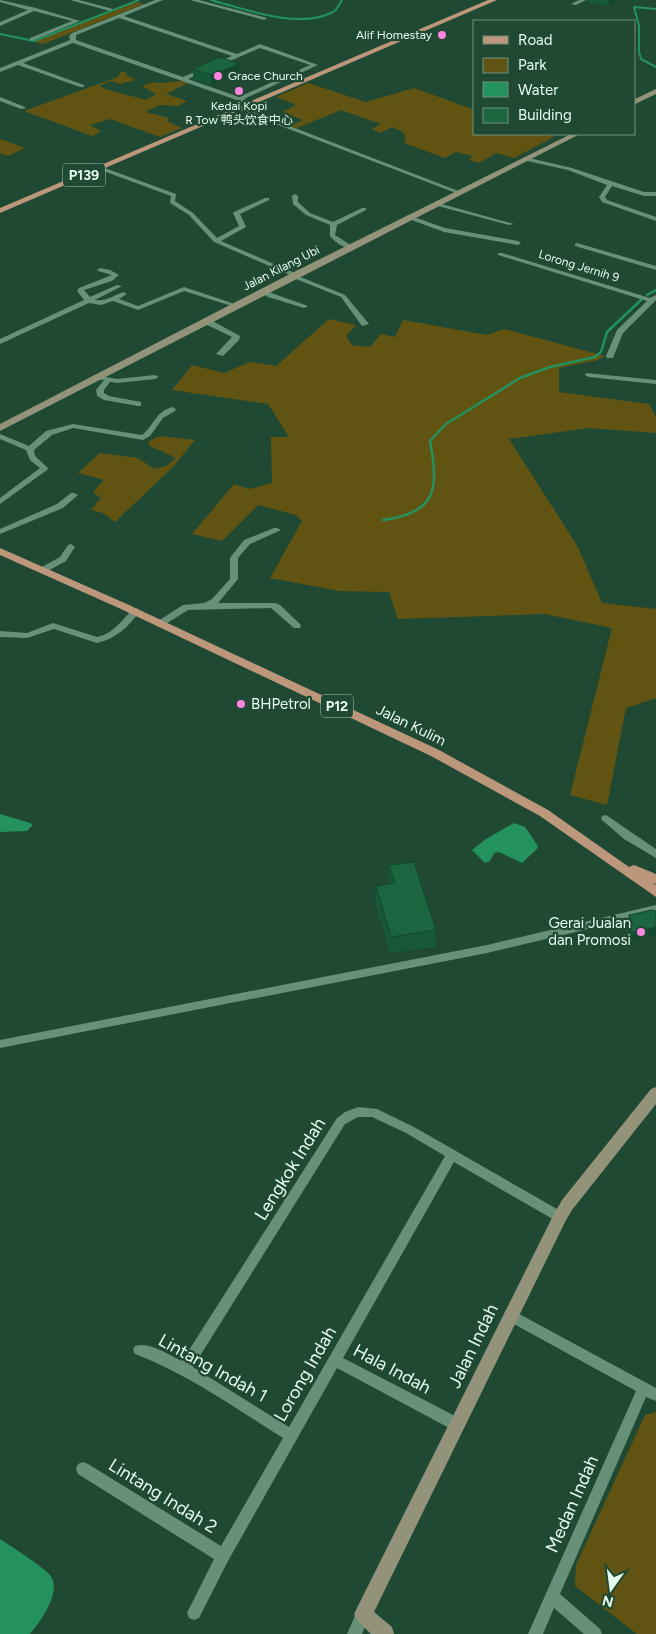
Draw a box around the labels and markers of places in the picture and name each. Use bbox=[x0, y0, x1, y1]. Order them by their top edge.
place label: Alif Homestay bbox=[356, 28, 433, 42]
marker: Alif Homestay bbox=[436, 29, 448, 41]
place label: Grace Church bbox=[228, 69, 303, 83]
marker: Grace Church bbox=[212, 70, 224, 82]
marker: Kedai Kopi R Tow 鸭头饮食中心 bbox=[233, 85, 245, 97]
place label: Kedai Kopi R Tow 鸭头饮食中心 bbox=[185, 99, 293, 127]
place label: BHPetrol bbox=[251, 695, 311, 713]
marker: BHPetrol bbox=[235, 698, 247, 710]
place label: Gerai Jualan dan Promosi bbox=[548, 914, 631, 949]
marker: Gerai Jualan dan Promosi bbox=[635, 926, 647, 938]

